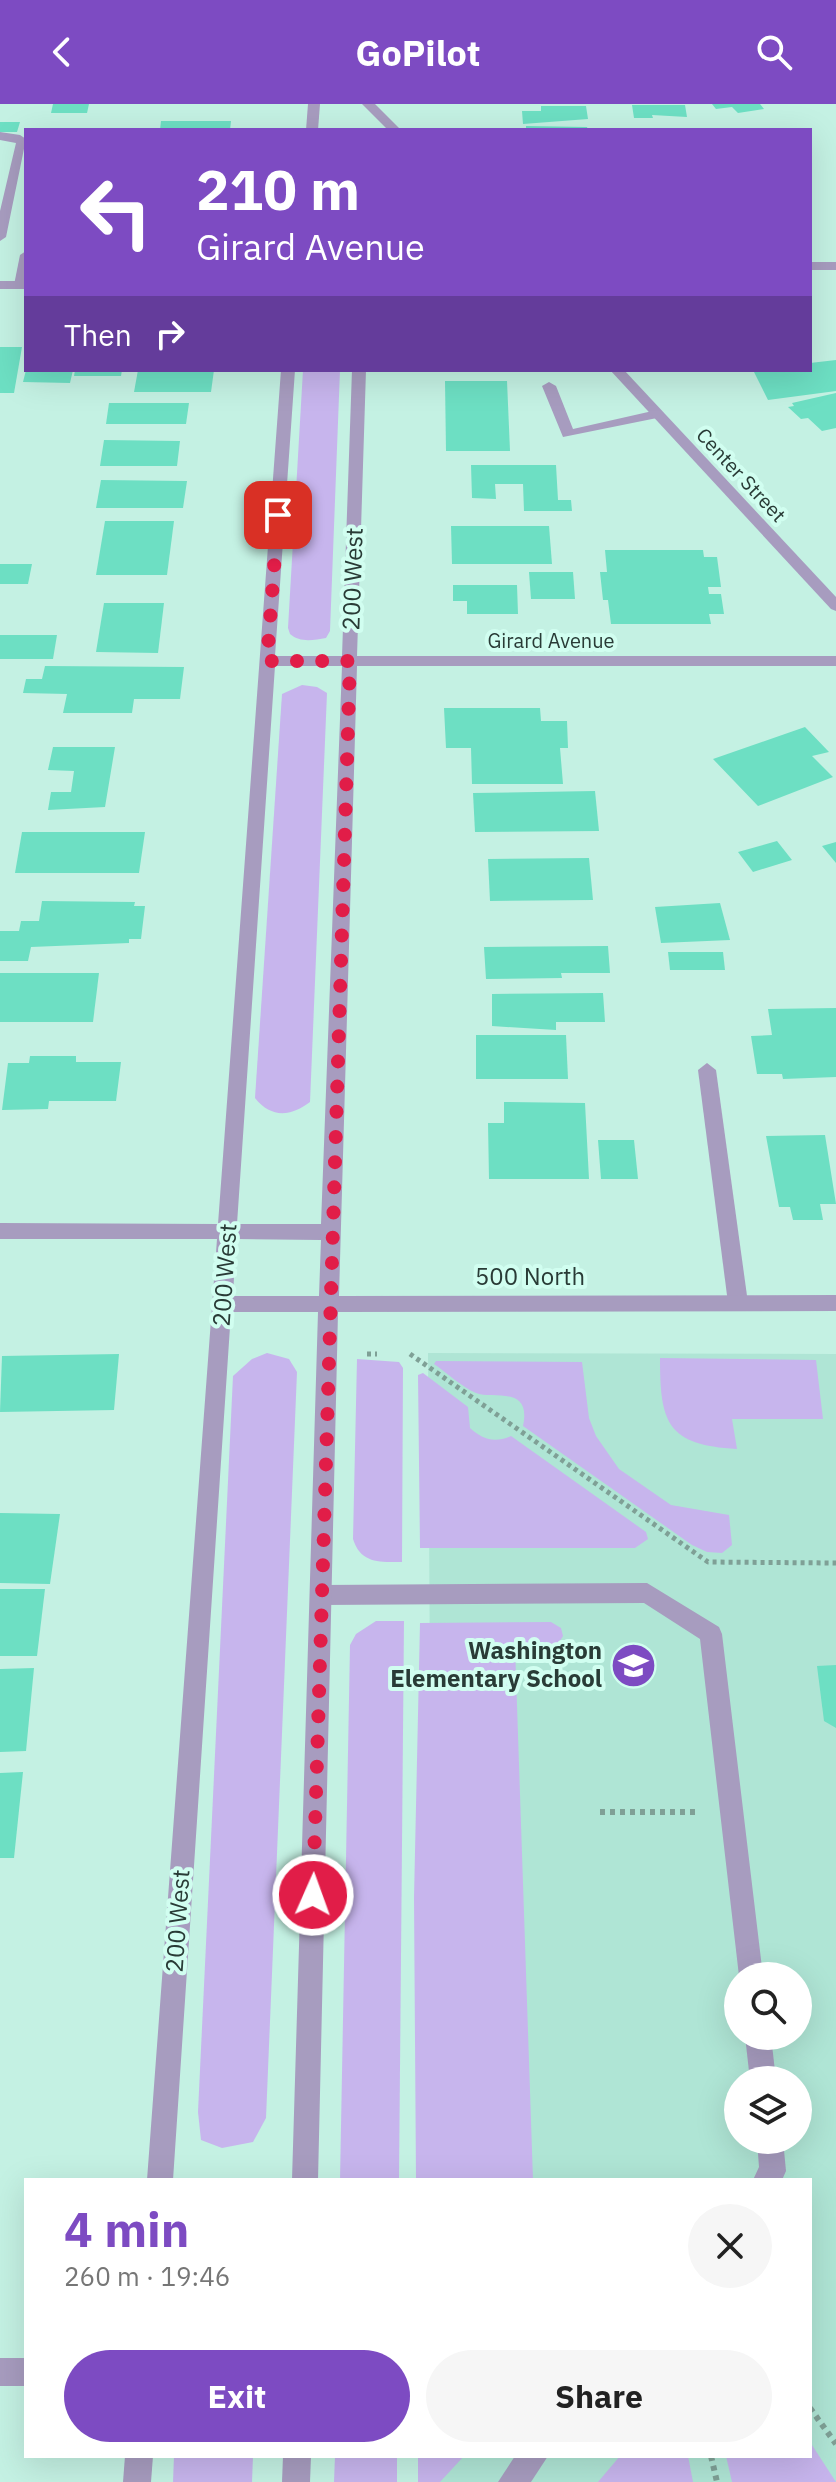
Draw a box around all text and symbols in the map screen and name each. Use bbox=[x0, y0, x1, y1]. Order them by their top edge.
text: GoPilot bbox=[356, 29, 480, 76]
icon: back bbox=[40, 30, 84, 74]
icon: search bbox=[752, 30, 796, 74]
text: 210 m bbox=[196, 153, 360, 225]
icon: left bbox=[64, 160, 168, 264]
text: Girard Avenue bbox=[196, 223, 425, 270]
icon: right bbox=[148, 312, 192, 356]
text: Then bbox=[64, 315, 132, 354]
street label: Center Street bbox=[691, 422, 792, 528]
pin bbox=[244, 481, 312, 549]
icon: arrive bbox=[256, 493, 300, 537]
street label: 200 West bbox=[334, 527, 370, 631]
street label: Girard Avenue bbox=[487, 627, 615, 654]
street label: 200 West bbox=[204, 1222, 244, 1327]
street label: 500 North bbox=[475, 1260, 585, 1292]
place label: Washington Elementary School bbox=[390, 1634, 602, 1694]
school or university icon: Washington Elementary School bbox=[609, 1641, 657, 1689]
position arrow bbox=[271, 1853, 355, 1937]
street label: 200 West bbox=[157, 1868, 197, 1973]
map controls bbox=[724, 1962, 812, 2154]
button: search bbox=[724, 1962, 812, 2050]
button: layers bbox=[724, 2066, 812, 2154]
text: 4 min bbox=[64, 2198, 189, 2260]
button: close bbox=[688, 2204, 772, 2288]
text: 260 m · 19:46 bbox=[64, 2259, 230, 2293]
button: Exit bbox=[64, 2350, 410, 2442]
button: Share bbox=[426, 2350, 772, 2442]

